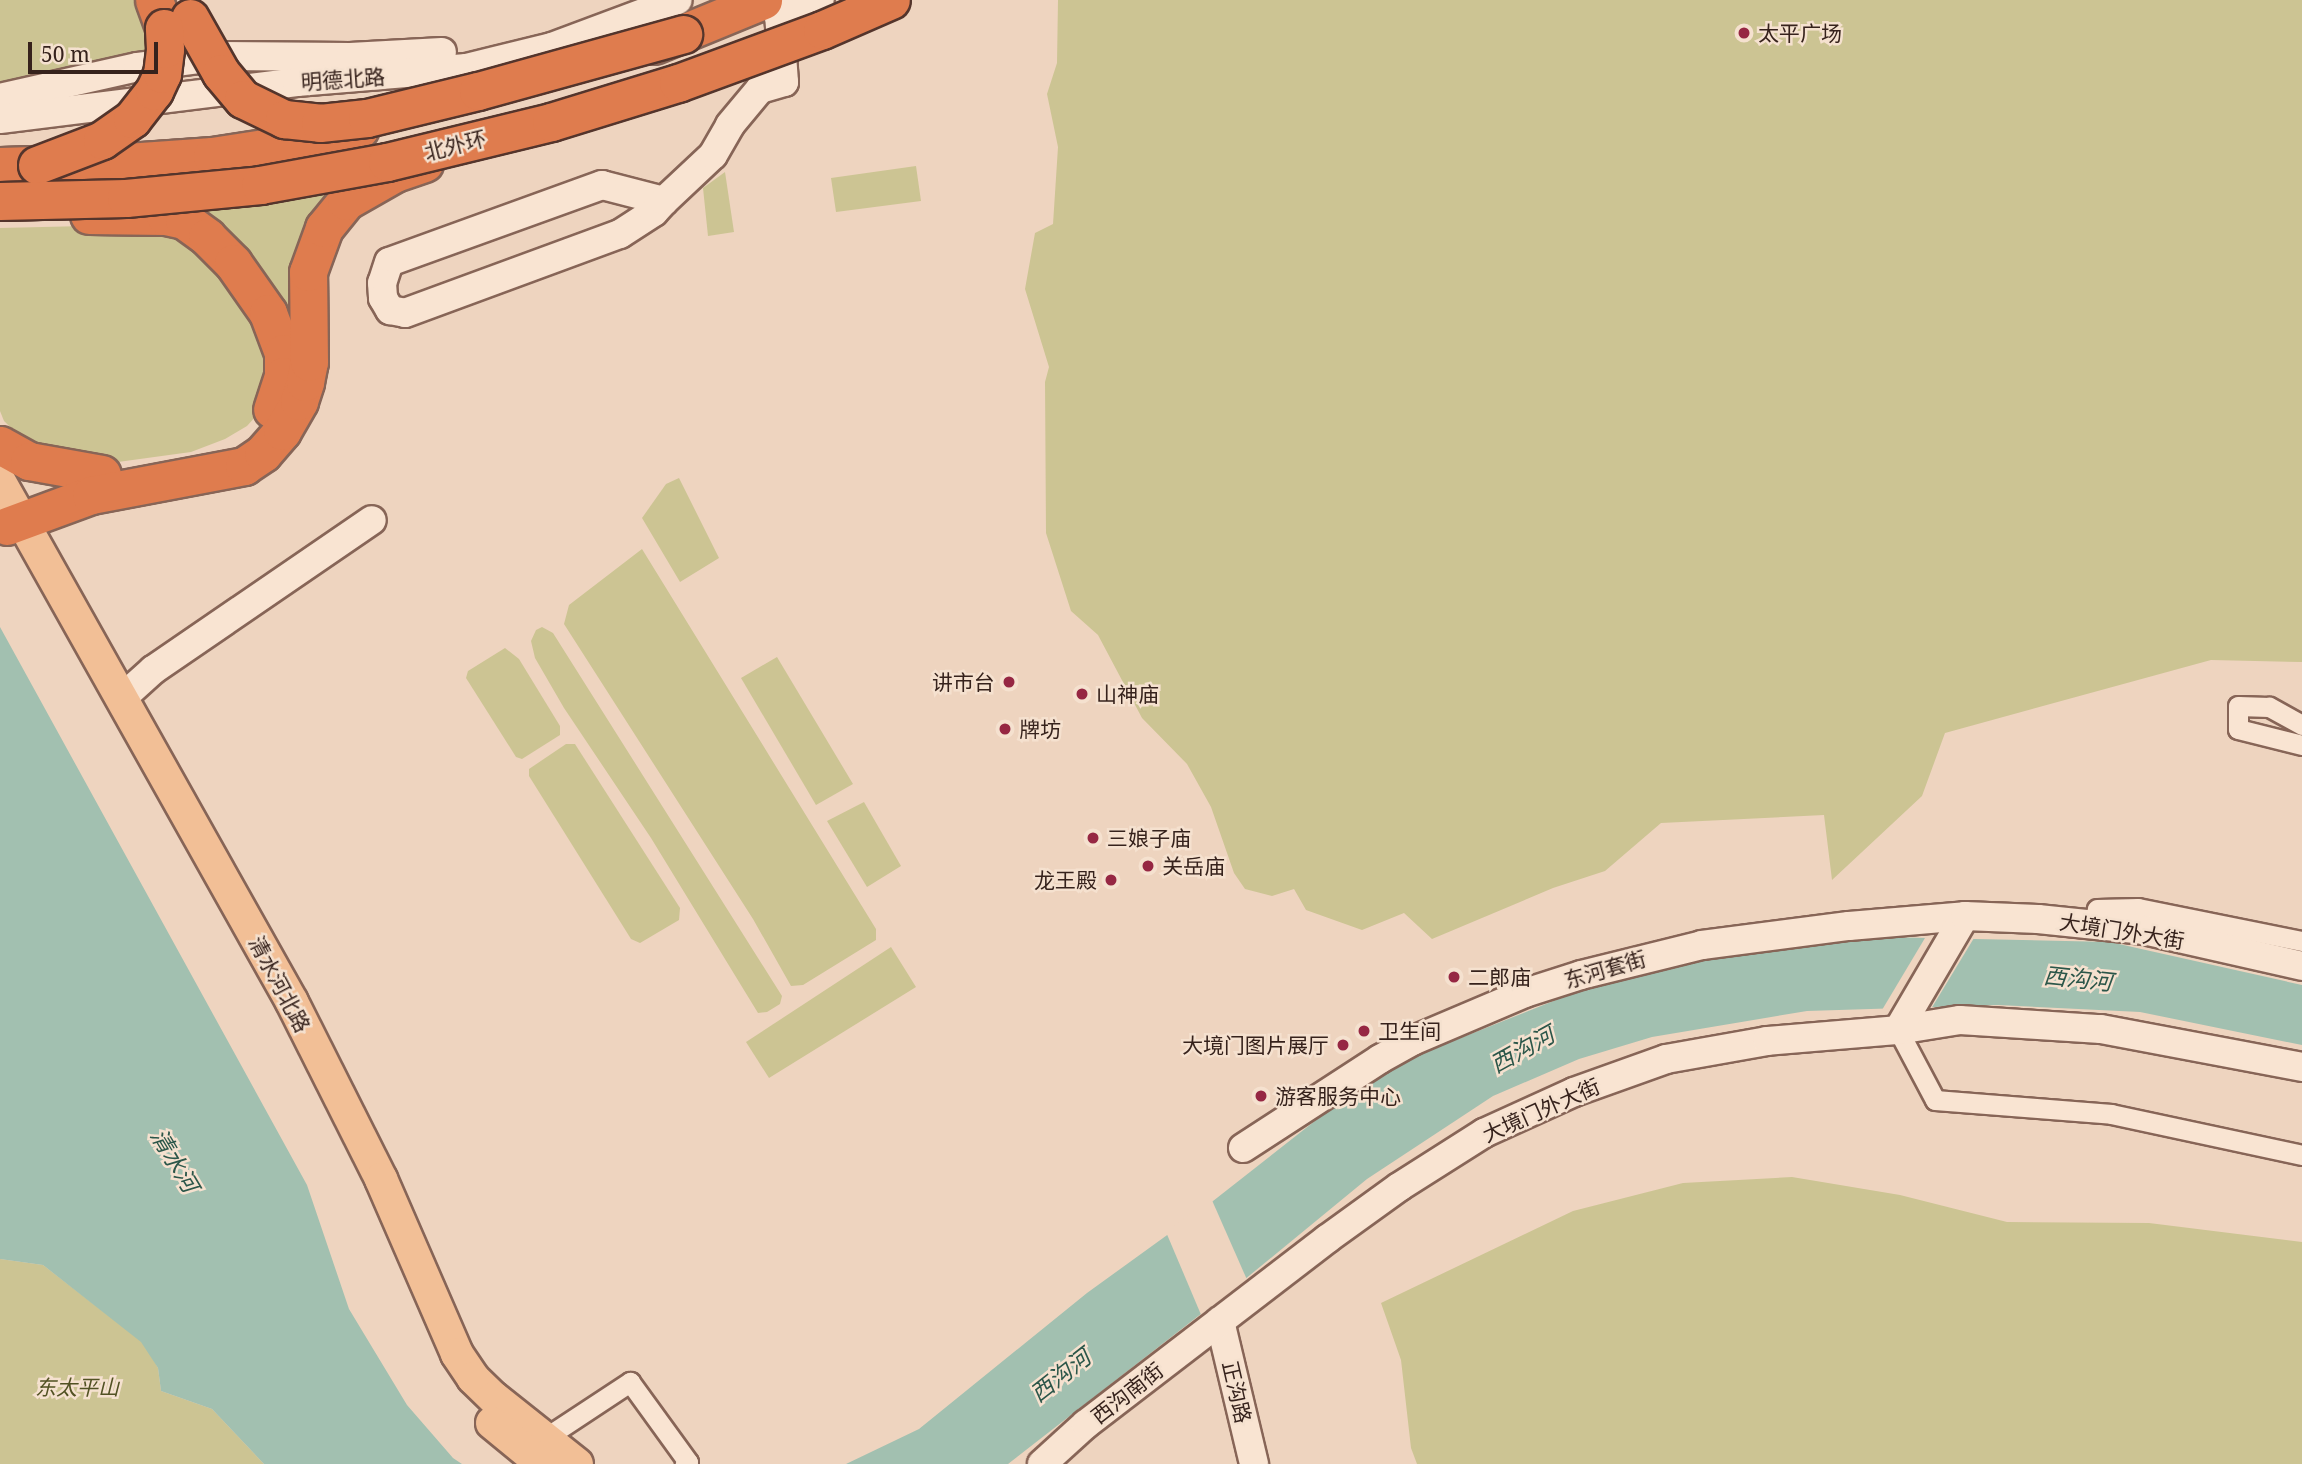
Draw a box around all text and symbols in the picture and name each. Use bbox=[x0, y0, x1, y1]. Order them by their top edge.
place label: 太平广场 bbox=[1758, 20, 1842, 46]
marker: 太平广场 bbox=[1736, 25, 1752, 41]
scale bar bbox=[32, 28, 161, 72]
text: 50 m bbox=[41, 40, 90, 68]
street label: 明德北路 bbox=[300, 64, 386, 94]
street label: 北外环 bbox=[421, 125, 489, 165]
place label: 讲市台 bbox=[932, 669, 995, 695]
marker: 讲市台 bbox=[1001, 674, 1017, 690]
place label: 山神庙 bbox=[1096, 681, 1159, 707]
marker: 山神庙 bbox=[1074, 686, 1090, 702]
place label: 牌坊 bbox=[1019, 716, 1061, 742]
marker: 牌坊 bbox=[997, 721, 1013, 737]
place label: 三娘子庙 bbox=[1107, 825, 1191, 851]
marker: 三娘子庙 bbox=[1085, 830, 1101, 846]
place label: 关岳庙 bbox=[1162, 853, 1225, 879]
marker: 关岳庙 bbox=[1140, 858, 1156, 874]
place label: 龙王殿 bbox=[1034, 867, 1097, 893]
marker: 龙王殿 bbox=[1103, 872, 1119, 888]
street label: 大境门外大街 bbox=[2058, 909, 2186, 953]
street label: 清水河北路 bbox=[244, 932, 316, 1036]
street label: 东河套街 bbox=[1561, 945, 1649, 993]
water label: 西沟河 bbox=[2042, 961, 2114, 995]
place label: 二郎庙 bbox=[1468, 964, 1531, 990]
marker: 二郎庙 bbox=[1446, 969, 1462, 985]
place label: 卫生间 bbox=[1378, 1018, 1441, 1044]
water label: 西沟河 bbox=[1485, 1020, 1559, 1078]
marker: 卫生间 bbox=[1356, 1023, 1372, 1039]
place label: 大境门图片展厅 bbox=[1182, 1032, 1329, 1058]
marker: 大境门图片展厅 bbox=[1335, 1037, 1351, 1053]
street label: 大境门外大街 bbox=[1478, 1073, 1604, 1147]
place label: 游客服务中心 bbox=[1275, 1083, 1401, 1109]
marker: 游客服务中心 bbox=[1253, 1088, 1269, 1104]
water label: 清水河 bbox=[145, 1123, 205, 1197]
water label: 西沟河 bbox=[1024, 1343, 1096, 1407]
street label: 西沟南街 bbox=[1086, 1357, 1168, 1429]
street label: 正沟路 bbox=[1218, 1358, 1256, 1426]
park label: 东太平山 bbox=[35, 1374, 119, 1400]

